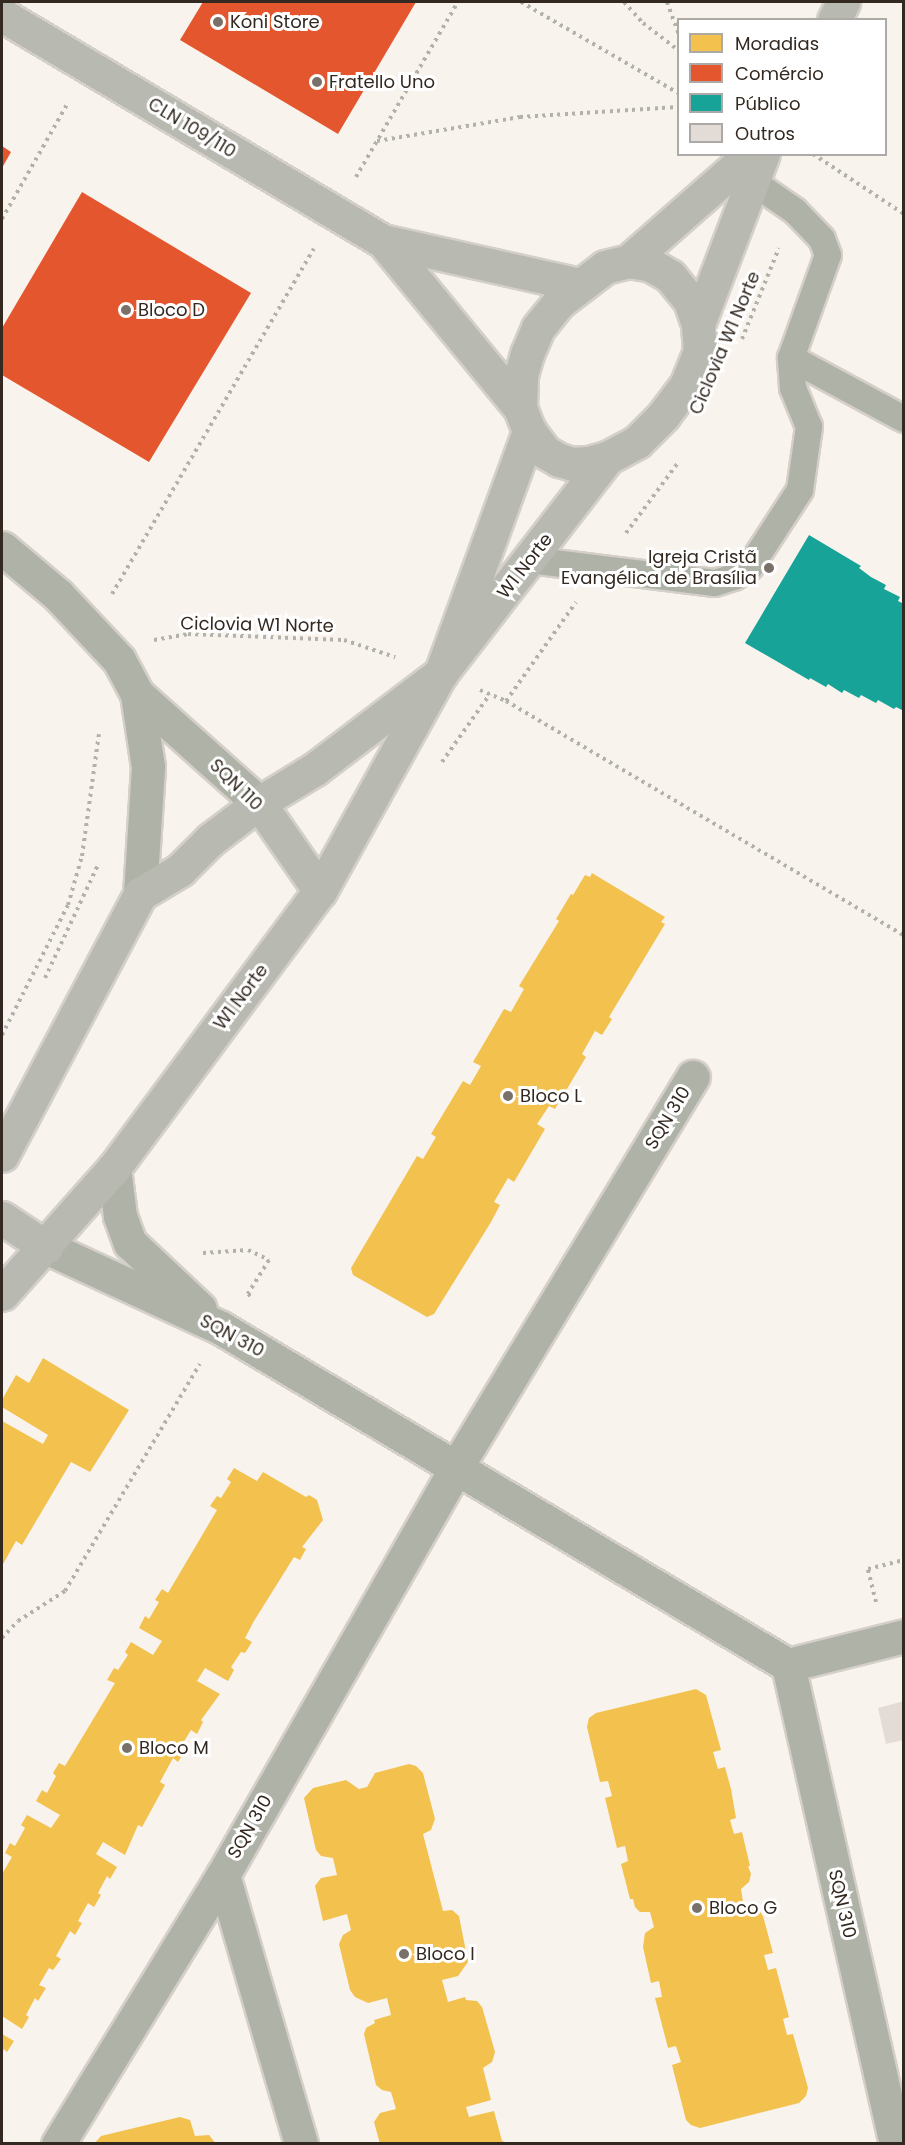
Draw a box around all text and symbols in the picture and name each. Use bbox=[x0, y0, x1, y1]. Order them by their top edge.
place label: Koni Store bbox=[230, 11, 320, 33]
marker: Koni Store bbox=[211, 15, 225, 29]
legend bbox=[677, 18, 887, 156]
text: Moradias bbox=[735, 31, 819, 56]
text: Comércio bbox=[735, 61, 824, 86]
place label: Fratello Uno bbox=[329, 71, 435, 93]
marker: Fratello Uno bbox=[310, 75, 324, 89]
text: Público bbox=[735, 91, 800, 116]
street label: CLN 109/110 bbox=[144, 93, 240, 163]
text: Outros bbox=[735, 121, 795, 146]
street label: Ciclovia W1 Norte bbox=[685, 268, 765, 418]
place label: Bloco D bbox=[138, 299, 205, 321]
marker: Bloco D bbox=[119, 303, 133, 317]
street label: W1 Norte bbox=[493, 529, 557, 603]
place label: Igreja Cristã Evangélica de Brasília bbox=[561, 547, 757, 590]
marker: Igreja Cristã Evangélica de Brasília bbox=[762, 561, 776, 575]
street label: Ciclovia W1 Norte bbox=[180, 613, 334, 637]
street label: SQN 110 bbox=[205, 755, 267, 815]
street label: W1 Norte bbox=[209, 960, 273, 1034]
street label: SQN 310 bbox=[641, 1082, 695, 1154]
place label: Bloco L bbox=[520, 1085, 582, 1107]
marker: Bloco L bbox=[501, 1089, 515, 1103]
street label: SQN 310 bbox=[196, 1310, 268, 1362]
place label: Bloco M bbox=[139, 1737, 209, 1759]
marker: Bloco M bbox=[120, 1741, 134, 1755]
street label: SQN 310 bbox=[223, 1791, 277, 1863]
street label: SQN 310 bbox=[824, 1868, 860, 1940]
place label: Bloco G bbox=[709, 1897, 777, 1919]
marker: Bloco G bbox=[690, 1901, 704, 1915]
place label: Bloco I bbox=[416, 1943, 475, 1965]
marker: Bloco I bbox=[397, 1947, 411, 1961]

